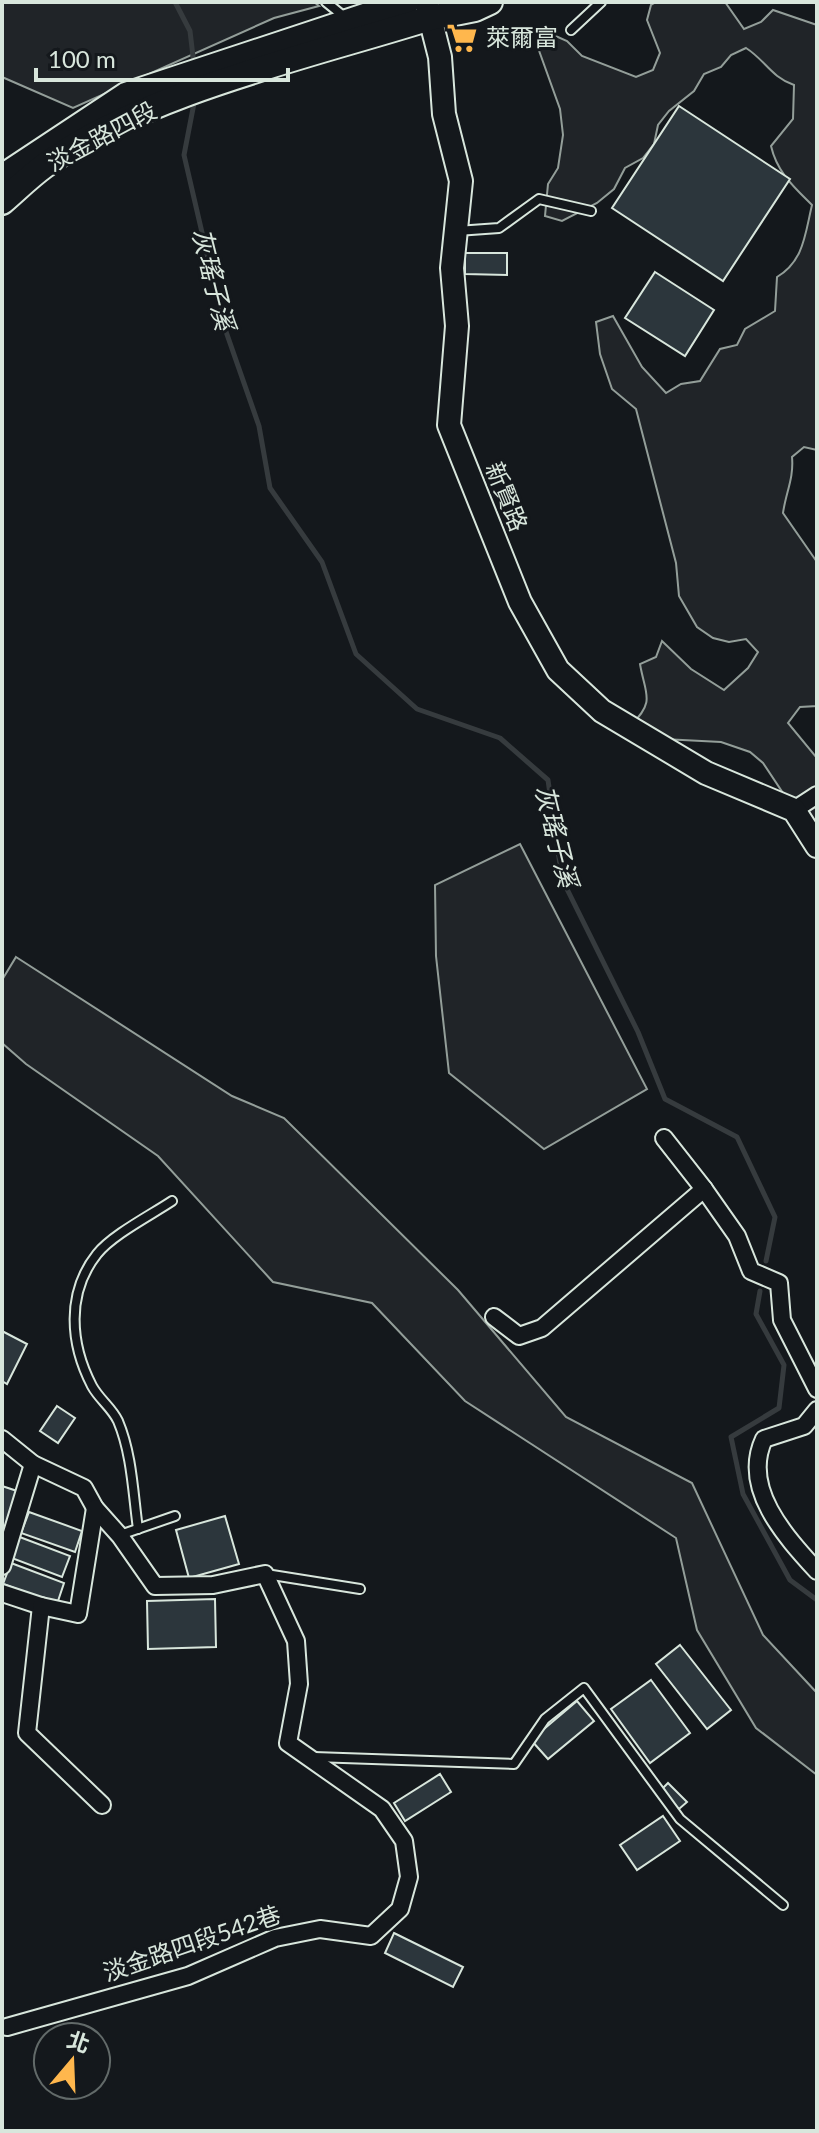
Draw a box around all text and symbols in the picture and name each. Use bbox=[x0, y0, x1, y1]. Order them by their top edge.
supermarket icon: 萊爾富 bbox=[445, 21, 479, 55]
place label: 萊爾富 bbox=[486, 22, 558, 51]
scale bar bbox=[36, 32, 288, 82]
text: 100 m bbox=[48, 44, 116, 73]
street label: 淡金路四段 bbox=[42, 95, 161, 177]
water label: 灰瑤子溪 bbox=[186, 224, 243, 337]
street label: 新賢路 bbox=[480, 458, 534, 535]
water label: 灰瑤子溪 bbox=[529, 781, 586, 894]
street label: 淡金路四段542巷 bbox=[99, 1899, 284, 1987]
north arrow bbox=[32, 2021, 112, 2101]
text: 北 bbox=[64, 2025, 93, 2058]

